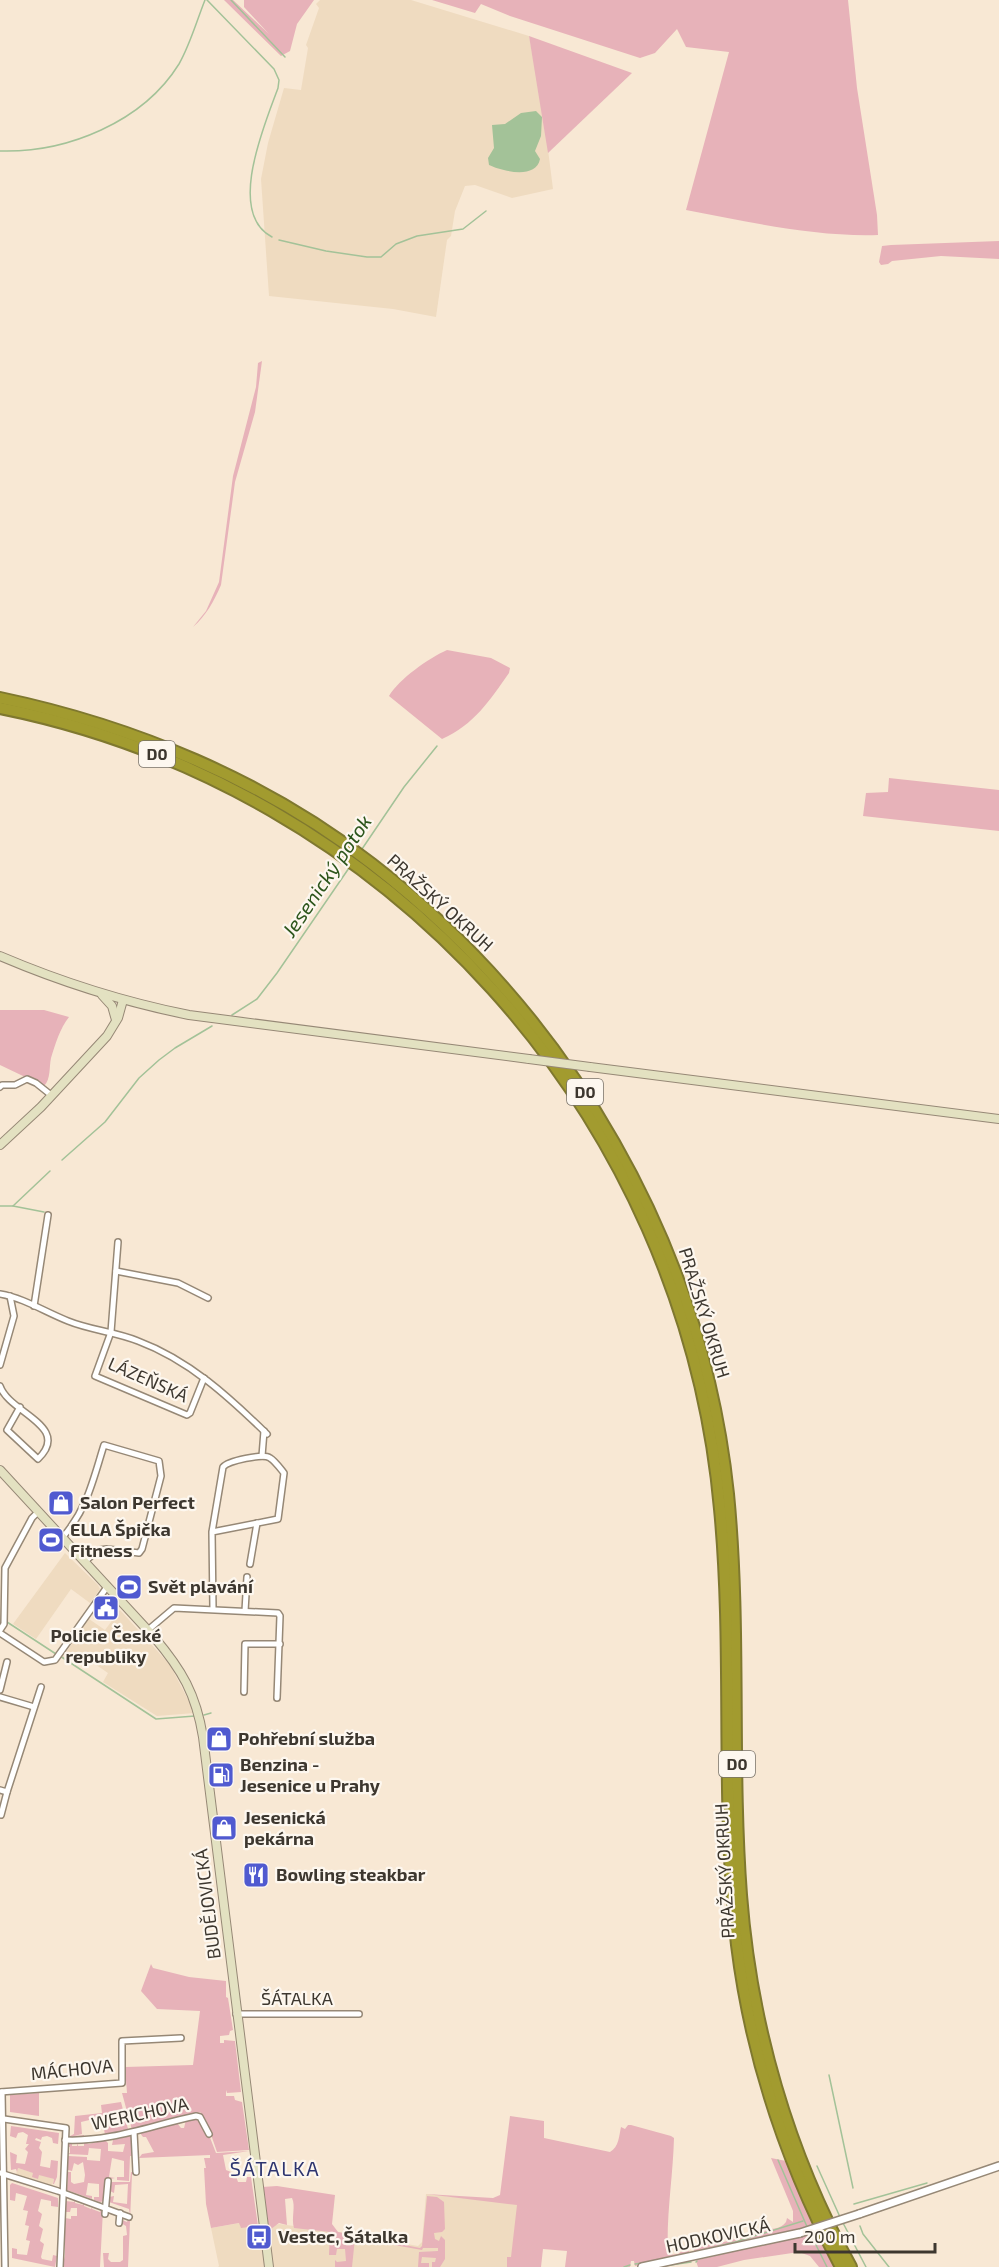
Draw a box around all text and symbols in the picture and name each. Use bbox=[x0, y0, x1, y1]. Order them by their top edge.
road number: D0 bbox=[139, 741, 175, 767]
water label: Jesenický potok bbox=[276, 810, 377, 942]
street label: PRAŽSKÝ OKRUH bbox=[383, 849, 498, 956]
road number: D0 bbox=[567, 1079, 603, 1105]
street label: PRAŽSKÝ OKRUH bbox=[675, 1245, 735, 1381]
street label: LÁZEŇSKÁ bbox=[105, 1352, 193, 1407]
shop icon: Salon Perfect bbox=[46, 1488, 76, 1518]
place label: Salon Perfect bbox=[80, 1491, 195, 1513]
place label: ELLA Špička Fitness bbox=[70, 1518, 171, 1561]
sports icon: ELLA Špička Fitness bbox=[36, 1525, 66, 1555]
sports icon: Svět plavání bbox=[114, 1572, 144, 1602]
place label: Svět plavání bbox=[148, 1575, 254, 1597]
public building icon: Policie České republiky bbox=[91, 1593, 121, 1623]
place label: Policie České republiky bbox=[51, 1624, 161, 1667]
shop icon: Pohřební služba bbox=[204, 1724, 234, 1754]
place label: Pohřební služba bbox=[238, 1727, 375, 1749]
road number: D0 bbox=[719, 1751, 755, 1777]
place label: Benzina - Jesenice u Prahy bbox=[240, 1753, 381, 1796]
fuel station icon: Benzina - Jesenice u Prahy bbox=[206, 1760, 236, 1790]
street label: PRAŽSKÝ OKRUH bbox=[709, 1803, 739, 1939]
place label: Jesenická pekárna bbox=[244, 1806, 326, 1849]
shop icon: Jesenická pekárna bbox=[209, 1813, 239, 1843]
street label: BUDĚJOVICKÁ bbox=[189, 1847, 225, 1961]
restaurant icon: Bowling steakbar bbox=[241, 1860, 271, 1890]
place label: Bowling steakbar bbox=[276, 1863, 426, 1885]
street label: ŠÁTALKA bbox=[261, 1987, 334, 2009]
street label: MÁCHOVA bbox=[30, 2054, 115, 2084]
street label: WERICHOVA bbox=[89, 2092, 191, 2134]
district label: ŠÁTALKA bbox=[230, 2156, 320, 2180]
street label: HODKOVICKÁ bbox=[664, 2213, 773, 2257]
scale bar bbox=[795, 2216, 934, 2254]
bus stop icon: Vestec, Šátalka bbox=[244, 2222, 274, 2252]
place label: Vestec, Šátalka bbox=[278, 2225, 408, 2247]
text: 200 m bbox=[804, 2225, 856, 2247]

